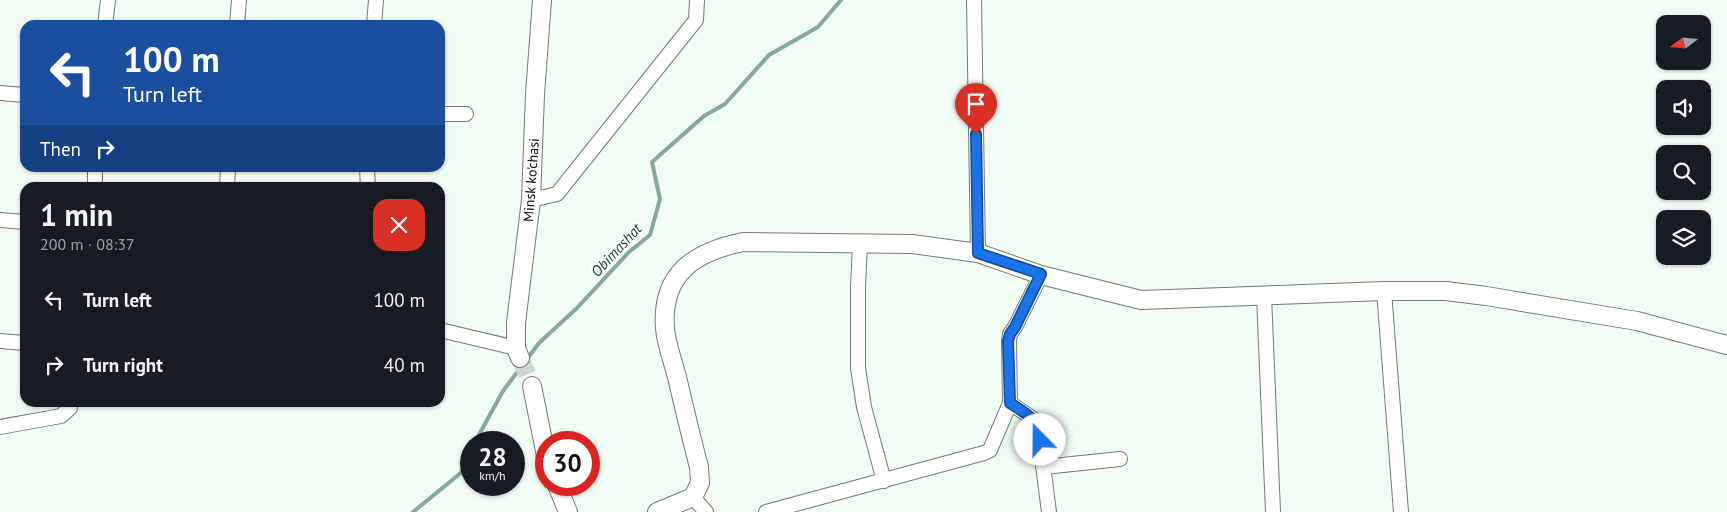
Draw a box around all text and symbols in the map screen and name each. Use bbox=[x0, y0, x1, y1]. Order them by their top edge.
north arrow bbox=[1656, 15, 1711, 70]
map controls bbox=[1656, 15, 1711, 265]
text: 100 m bbox=[123, 36, 220, 82]
icon: left bbox=[40, 40, 105, 105]
text: Turn left bbox=[123, 80, 202, 108]
button: sound bbox=[1656, 80, 1711, 135]
pin bbox=[955, 83, 997, 134]
icon: arrive bbox=[962, 90, 990, 118]
icon: right bbox=[91, 135, 119, 163]
text: Then bbox=[40, 137, 81, 161]
street label: Minsk ko'chasi bbox=[519, 138, 543, 222]
button: search bbox=[1656, 145, 1711, 200]
text: 1 min bbox=[40, 195, 113, 234]
button: close bbox=[373, 199, 425, 251]
button: layers bbox=[1656, 210, 1711, 265]
water label: Obimashat bbox=[587, 218, 646, 281]
text: 200 m · 08:37 bbox=[40, 234, 135, 254]
icon: left bbox=[40, 286, 68, 314]
text: Turn left bbox=[83, 288, 152, 312]
text: 100 m bbox=[373, 288, 425, 312]
icon: right bbox=[40, 351, 68, 379]
text: Turn right bbox=[83, 353, 163, 377]
text: 40 m bbox=[384, 353, 425, 377]
position arrow bbox=[1013, 413, 1065, 465]
speed limit sign: 30 bbox=[535, 431, 600, 496]
text: 28 bbox=[478, 441, 507, 473]
text: km/h bbox=[479, 468, 506, 483]

